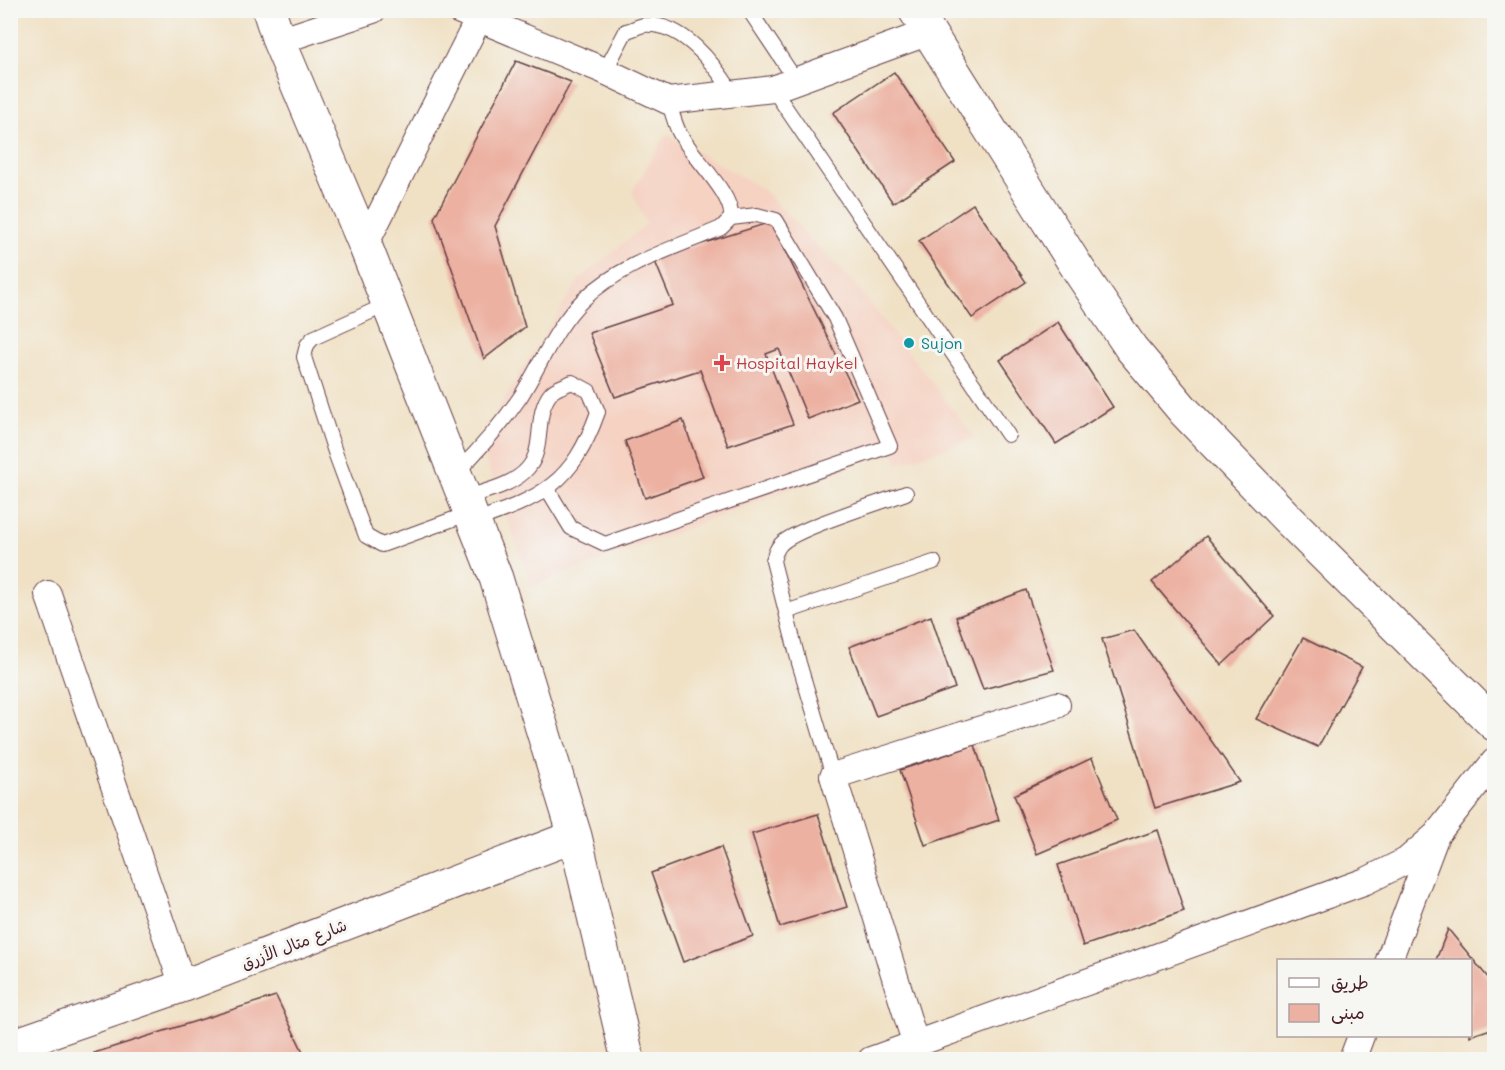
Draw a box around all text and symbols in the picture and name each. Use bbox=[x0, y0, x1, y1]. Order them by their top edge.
place label: Sujon bbox=[921, 332, 963, 353]
marker: Sujon bbox=[902, 336, 916, 350]
place label: Hospital Haykel bbox=[736, 352, 858, 373]
marker: Hospital Haykel bbox=[713, 354, 731, 372]
street label: شارع متال الأزرق bbox=[238, 914, 350, 975]
legend bbox=[1277, 959, 1472, 1037]
text: طريق bbox=[1331, 970, 1369, 994]
text: مبنى bbox=[1331, 1000, 1365, 1024]

